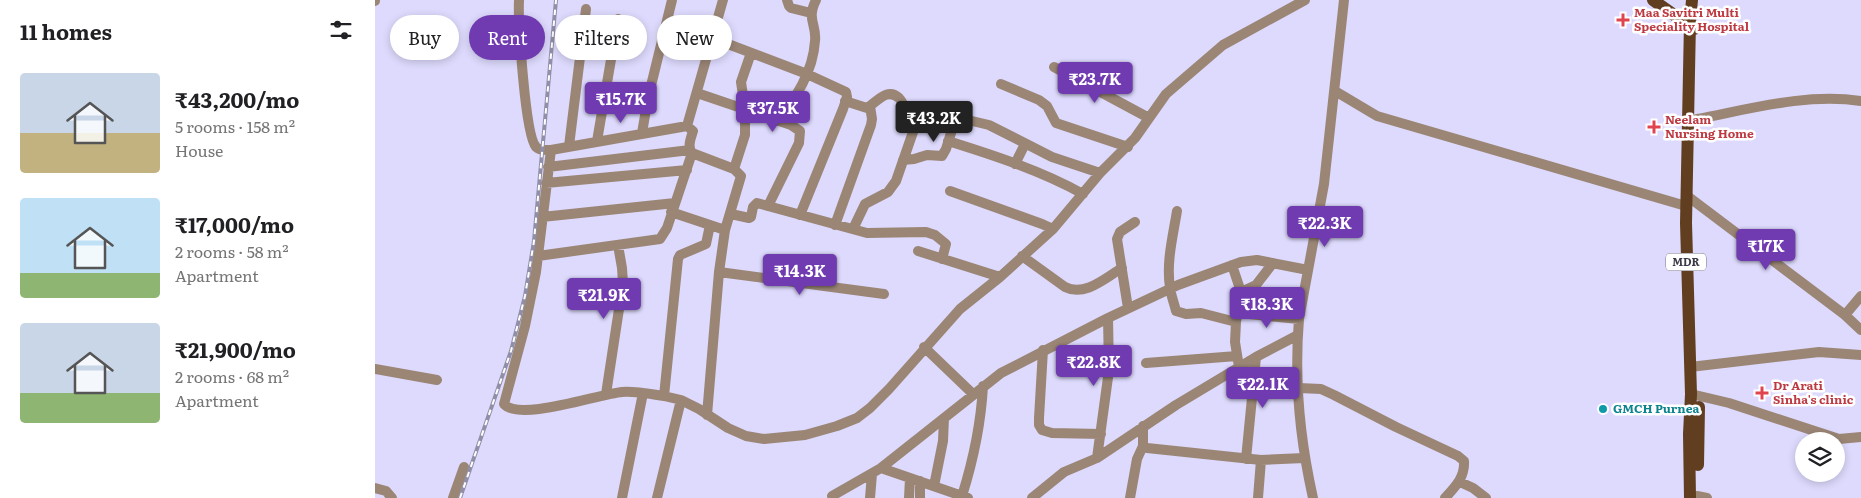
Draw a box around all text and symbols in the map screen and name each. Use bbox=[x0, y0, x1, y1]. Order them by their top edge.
place label: Maa Savitri Multi Speciality Hospital bbox=[1634, 3, 1750, 35]
marker: Maa Savitri Multi Speciality Hospital bbox=[1616, 13, 1630, 27]
text: 11 homes bbox=[20, 15, 112, 46]
chip: Buy bbox=[390, 15, 459, 60]
chip: Rent bbox=[469, 15, 545, 60]
chip: Filters bbox=[555, 15, 647, 60]
chip: New bbox=[657, 15, 732, 60]
icon: filters bbox=[327, 16, 355, 44]
pin: ₹23.7K bbox=[1054, 62, 1136, 104]
text: ₹23.7K bbox=[1069, 66, 1121, 90]
pin: ₹15.7K bbox=[580, 82, 662, 124]
text: ₹43,200/mo bbox=[175, 83, 299, 114]
text: ₹15.7K bbox=[596, 86, 646, 110]
pin: ₹37.5K bbox=[732, 90, 814, 133]
icon: home bbox=[60, 93, 120, 153]
text: ₹37.5K bbox=[747, 95, 799, 119]
pin: ₹43.2K bbox=[893, 100, 975, 143]
text: ₹43.2K bbox=[907, 105, 961, 129]
place label: Neelam Nursing Home bbox=[1665, 110, 1754, 142]
text: 5 rooms · 158 m² bbox=[175, 114, 295, 138]
marker: Neelam Nursing Home bbox=[1647, 120, 1661, 134]
text: House bbox=[175, 138, 223, 162]
pin: ₹22.3K bbox=[1284, 206, 1366, 248]
text: ₹17,000/mo bbox=[175, 208, 294, 239]
text: ₹22.3K bbox=[1298, 210, 1352, 234]
icon: home bbox=[60, 218, 120, 278]
pin: ₹17K bbox=[1736, 228, 1796, 271]
text: ₹17K bbox=[1747, 233, 1785, 257]
text: 2 rooms · 58 m² bbox=[175, 239, 289, 263]
road number: MDR bbox=[1666, 253, 1706, 270]
pin: ₹14.3K bbox=[759, 254, 841, 296]
text: ₹14.3K bbox=[774, 258, 826, 282]
text: Apartment bbox=[175, 263, 259, 287]
pin: ₹21.9K bbox=[563, 278, 645, 320]
text: ₹21.9K bbox=[578, 282, 630, 306]
pin: ₹18.3K bbox=[1226, 286, 1308, 329]
text: ₹18.3K bbox=[1241, 291, 1293, 315]
text: ₹21,900/mo bbox=[175, 333, 296, 364]
icon: home bbox=[60, 343, 120, 403]
pin: ₹22.8K bbox=[1053, 344, 1135, 387]
text: ₹22.8K bbox=[1067, 349, 1121, 373]
text: 2 rooms · 68 m² bbox=[175, 364, 289, 388]
pin: ₹22.1K bbox=[1222, 366, 1304, 409]
text: ₹22.1K bbox=[1237, 371, 1289, 395]
place label: Dr Arati Sinha's clinic bbox=[1773, 376, 1854, 408]
marker: Dr Arati Sinha's clinic bbox=[1755, 386, 1769, 400]
text: Apartment bbox=[175, 388, 259, 412]
place label: GMCH Purnea bbox=[1613, 399, 1699, 417]
marker: GMCH Purnea bbox=[1597, 403, 1609, 415]
map controls bbox=[1795, 432, 1845, 482]
button: layers bbox=[1795, 432, 1845, 482]

